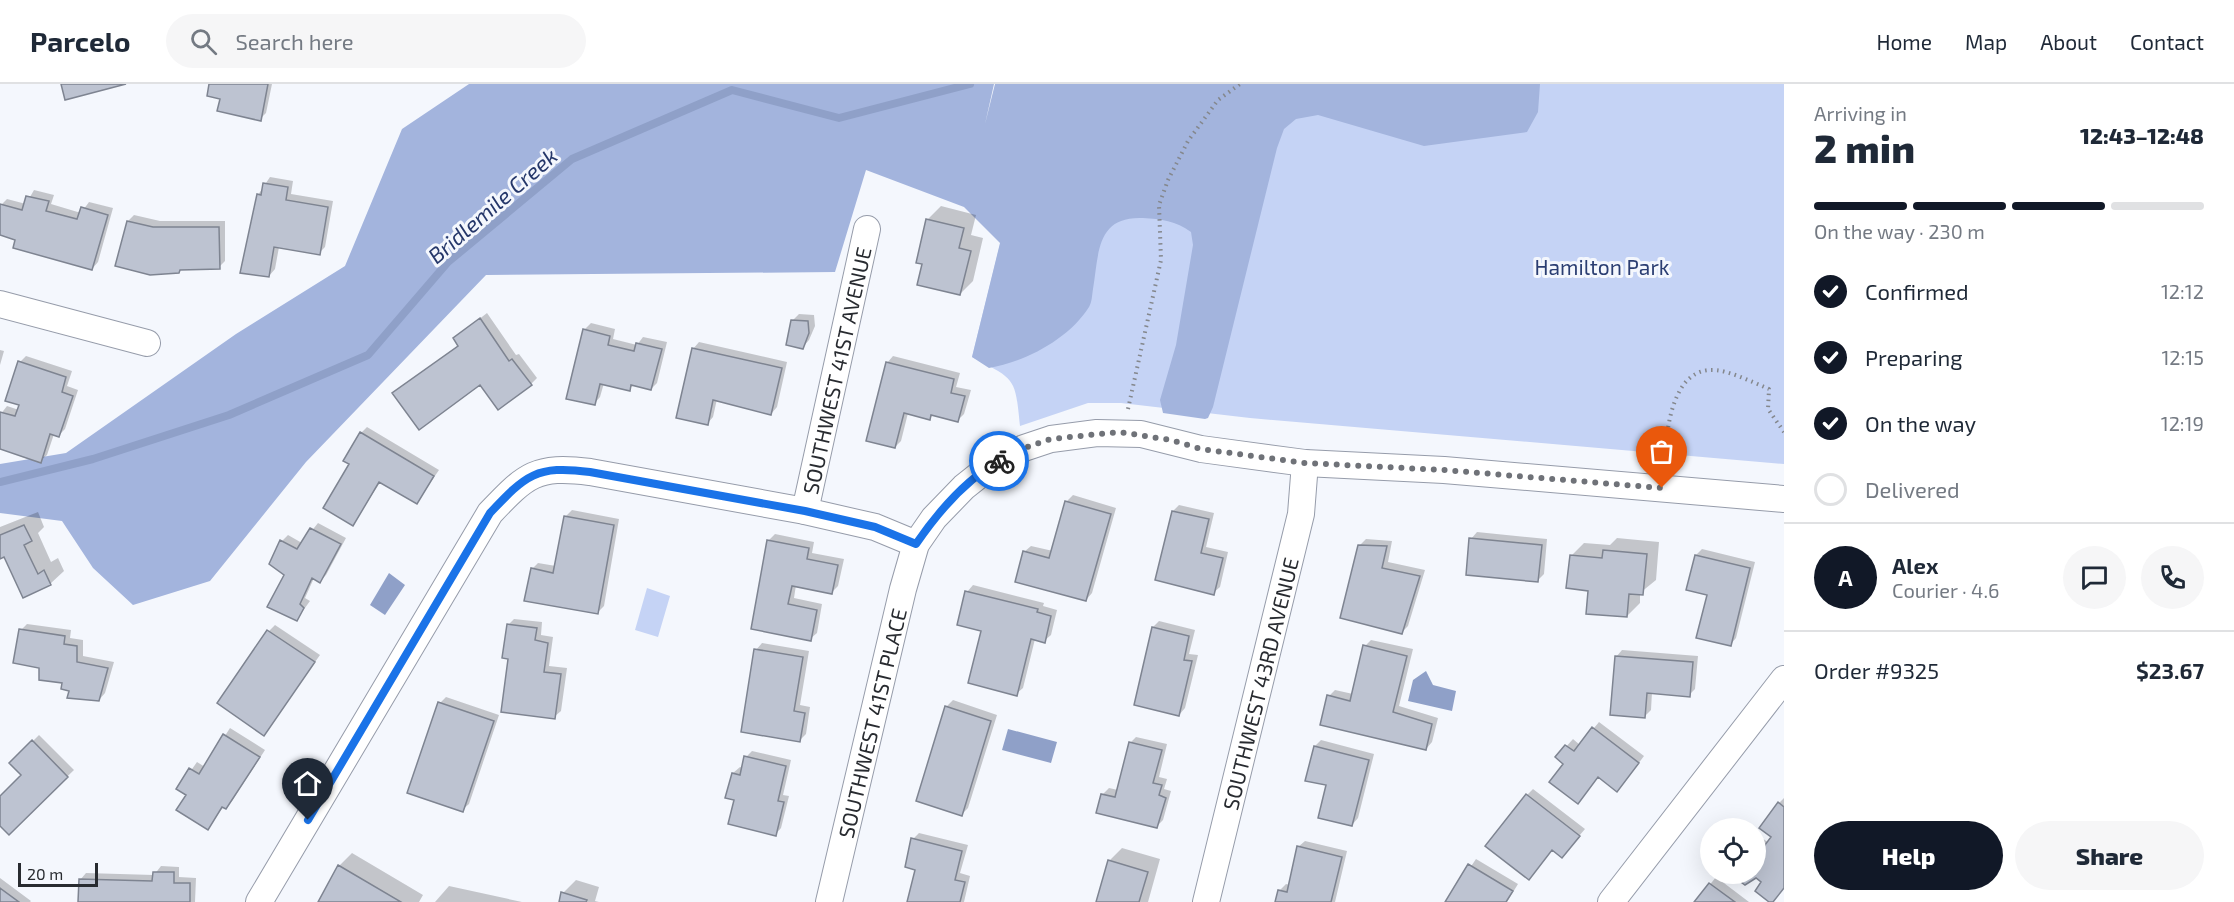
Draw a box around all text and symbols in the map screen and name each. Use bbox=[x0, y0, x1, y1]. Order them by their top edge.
search box bbox=[166, 14, 586, 68]
text: Parcelo bbox=[30, 24, 130, 58]
icon: search bbox=[187, 25, 220, 58]
text: Search here bbox=[235, 28, 354, 54]
text: Home bbox=[1876, 29, 1932, 54]
text: Map bbox=[1965, 29, 2007, 54]
text: About bbox=[2040, 29, 2097, 54]
text: Contact bbox=[2130, 29, 2204, 54]
text: Arriving in bbox=[1814, 101, 1907, 125]
text: 12:43–12:48 bbox=[2080, 122, 2204, 148]
text: 2 min bbox=[1814, 124, 1915, 171]
water label: Bridlemile Creek bbox=[422, 142, 562, 268]
text: On the way · 230 m bbox=[1814, 219, 1985, 243]
street label: SOUTHWEST 41ST AVENUE bbox=[797, 244, 875, 496]
park label: Hamilton Park bbox=[1534, 254, 1670, 279]
icon: check bbox=[1814, 275, 1847, 308]
text: Confirmed bbox=[1865, 278, 1969, 304]
text: 12:12 bbox=[2161, 279, 2204, 303]
icon: check bbox=[1814, 341, 1847, 374]
text: Preparing bbox=[1865, 344, 1963, 370]
text: 12:15 bbox=[2161, 345, 2204, 369]
icon: check bbox=[1814, 407, 1847, 440]
text: On the way bbox=[1865, 410, 1976, 436]
text: 12:19 bbox=[2161, 411, 2204, 435]
pin bbox=[1636, 426, 1687, 488]
courier bbox=[969, 431, 1029, 491]
icon: bag bbox=[1645, 435, 1678, 468]
icon: bike bbox=[983, 445, 1016, 478]
text: Delivered bbox=[1865, 476, 1960, 502]
button: chat bbox=[2063, 546, 2126, 609]
button: phone bbox=[2141, 546, 2204, 609]
text: Alex bbox=[1892, 552, 1938, 578]
street label: SOUTHWEST 43RD AVENUE bbox=[1217, 555, 1302, 812]
text: A bbox=[1838, 564, 1853, 590]
text: Courier · 4.6 bbox=[1892, 578, 1999, 602]
street label: SOUTHWEST 41ST PLACE bbox=[832, 606, 911, 840]
text: Order #9325 bbox=[1814, 657, 1939, 683]
text: $23.67 bbox=[2136, 657, 2204, 683]
pin bbox=[282, 758, 333, 820]
icon: home bbox=[291, 767, 324, 800]
map controls bbox=[1700, 818, 1766, 884]
button: locate bbox=[1700, 818, 1766, 884]
button: Help bbox=[1814, 821, 2003, 890]
button: Share bbox=[2015, 821, 2204, 890]
scale bar bbox=[18, 860, 98, 888]
text: 20 m bbox=[27, 864, 63, 883]

